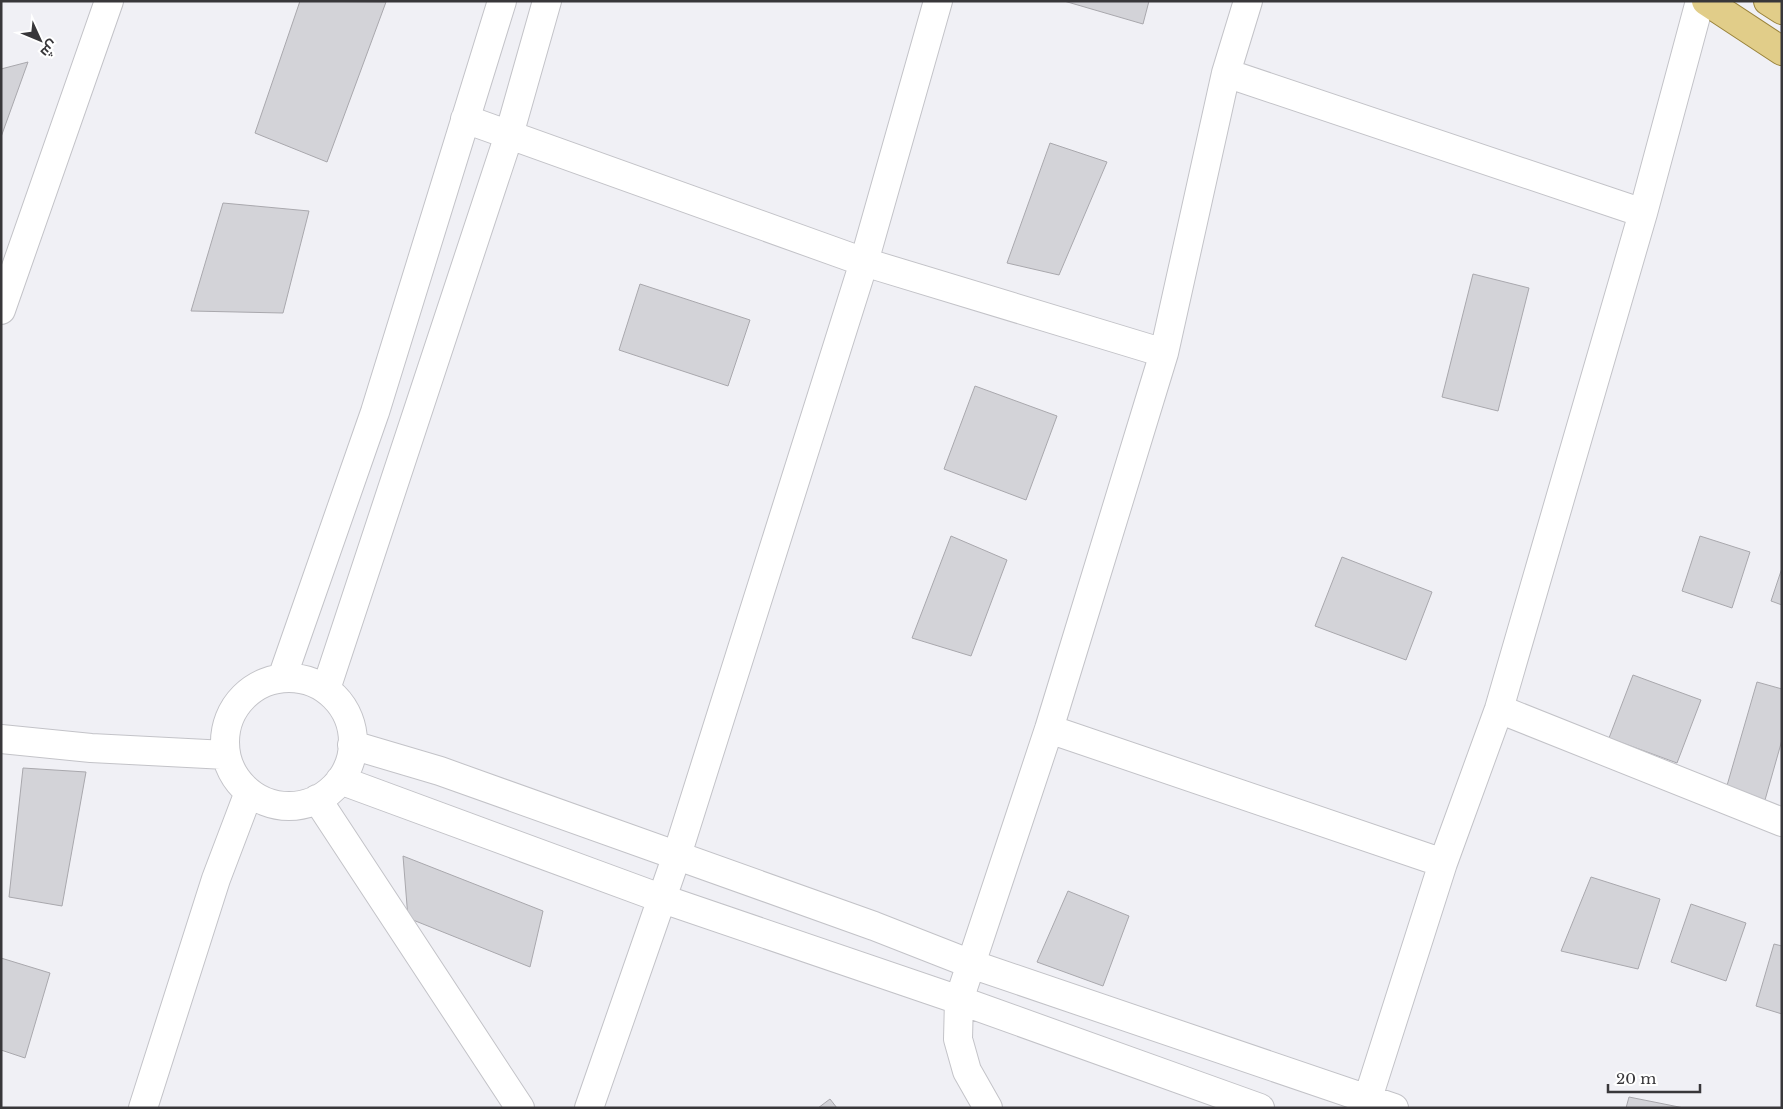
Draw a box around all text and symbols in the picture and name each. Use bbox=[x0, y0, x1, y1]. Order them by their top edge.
north arrow bbox=[15, 15, 65, 65]
text: ش bbox=[37, 36, 62, 62]
scale bar bbox=[1608, 1062, 1700, 1094]
text: 20 m bbox=[1616, 1069, 1656, 1088]

